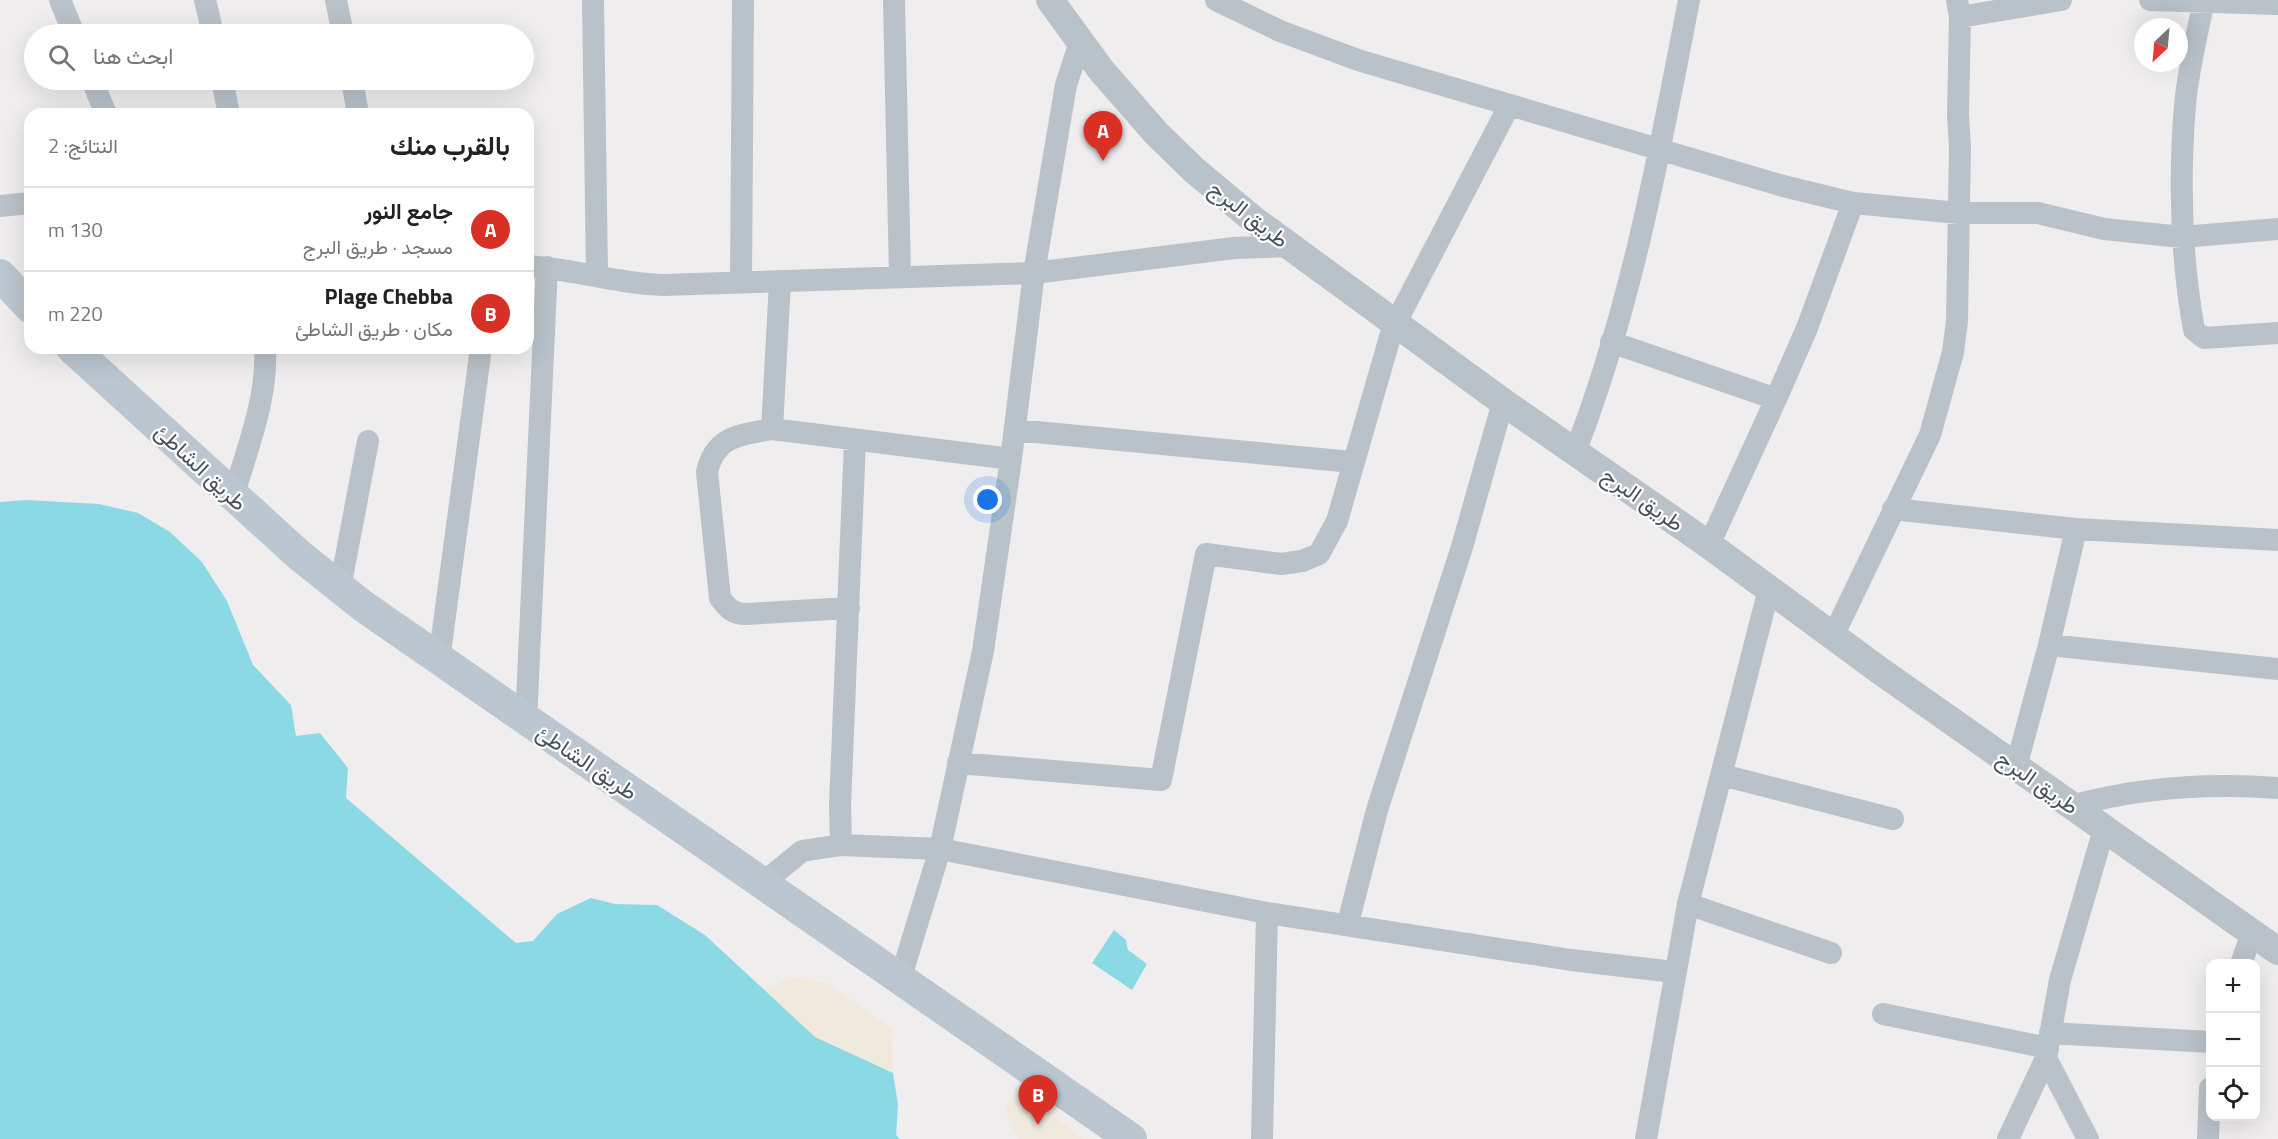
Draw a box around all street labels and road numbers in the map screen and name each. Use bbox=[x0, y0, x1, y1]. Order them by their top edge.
street label: طريق البرج bbox=[1202, 172, 1296, 256]
street label: طريق الشاطئ bbox=[147, 415, 255, 519]
street label: طريق البرج bbox=[1595, 458, 1691, 540]
street label: طريق الشاطئ bbox=[529, 716, 645, 808]
street label: طريق البرج bbox=[1990, 741, 2086, 823]

